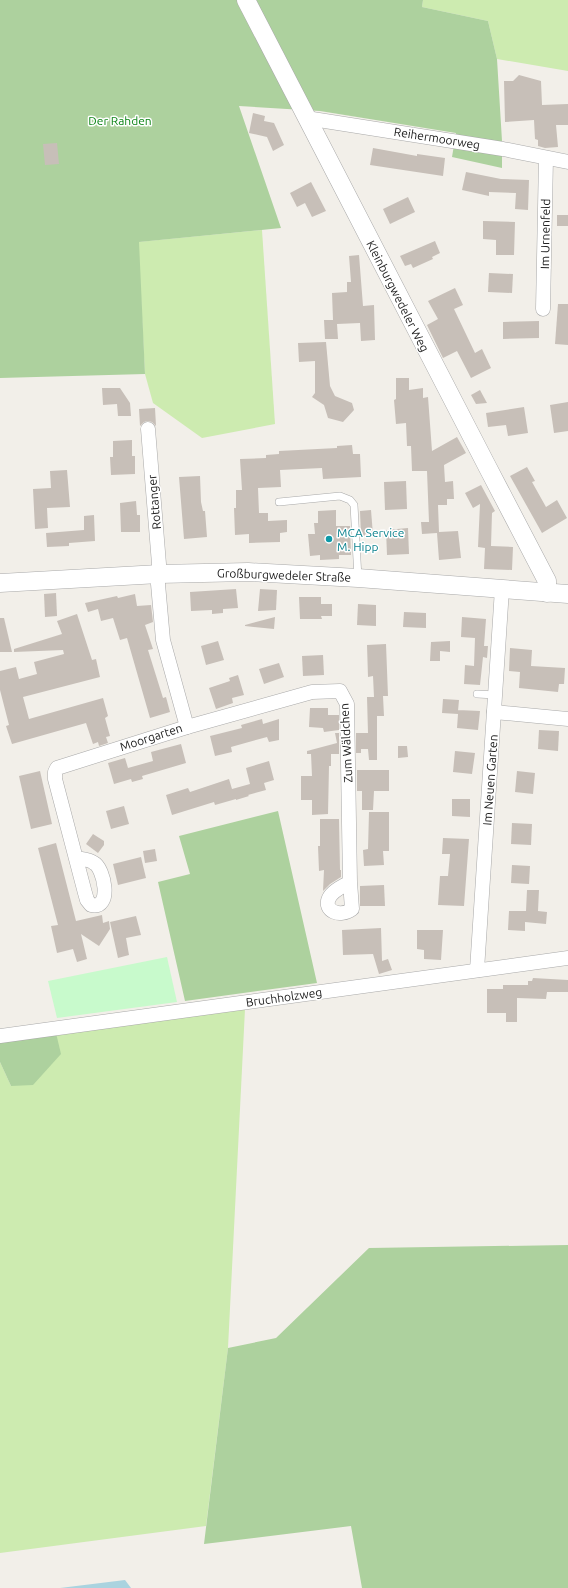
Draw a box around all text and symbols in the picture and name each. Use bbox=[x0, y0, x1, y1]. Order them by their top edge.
park label: Der Rahden bbox=[88, 114, 152, 127]
street label: Reihermoorweg bbox=[393, 125, 481, 151]
street label: Im Urnenfeld bbox=[538, 199, 552, 269]
street label: Kleinburgwedeler Weg bbox=[364, 238, 432, 354]
street label: Rottanger bbox=[145, 474, 163, 530]
place label: MCA Service M. Hipp bbox=[337, 526, 404, 553]
marker: MCA Service M. Hipp bbox=[324, 534, 334, 544]
street label: Großburgwedeler Straße bbox=[217, 566, 351, 584]
street label: Zum Wäldchen bbox=[337, 703, 355, 783]
street label: Moorgarten bbox=[118, 721, 184, 753]
street label: Im Neuen Garten bbox=[480, 734, 500, 826]
street label: Bruchholzweg bbox=[245, 985, 323, 1009]

